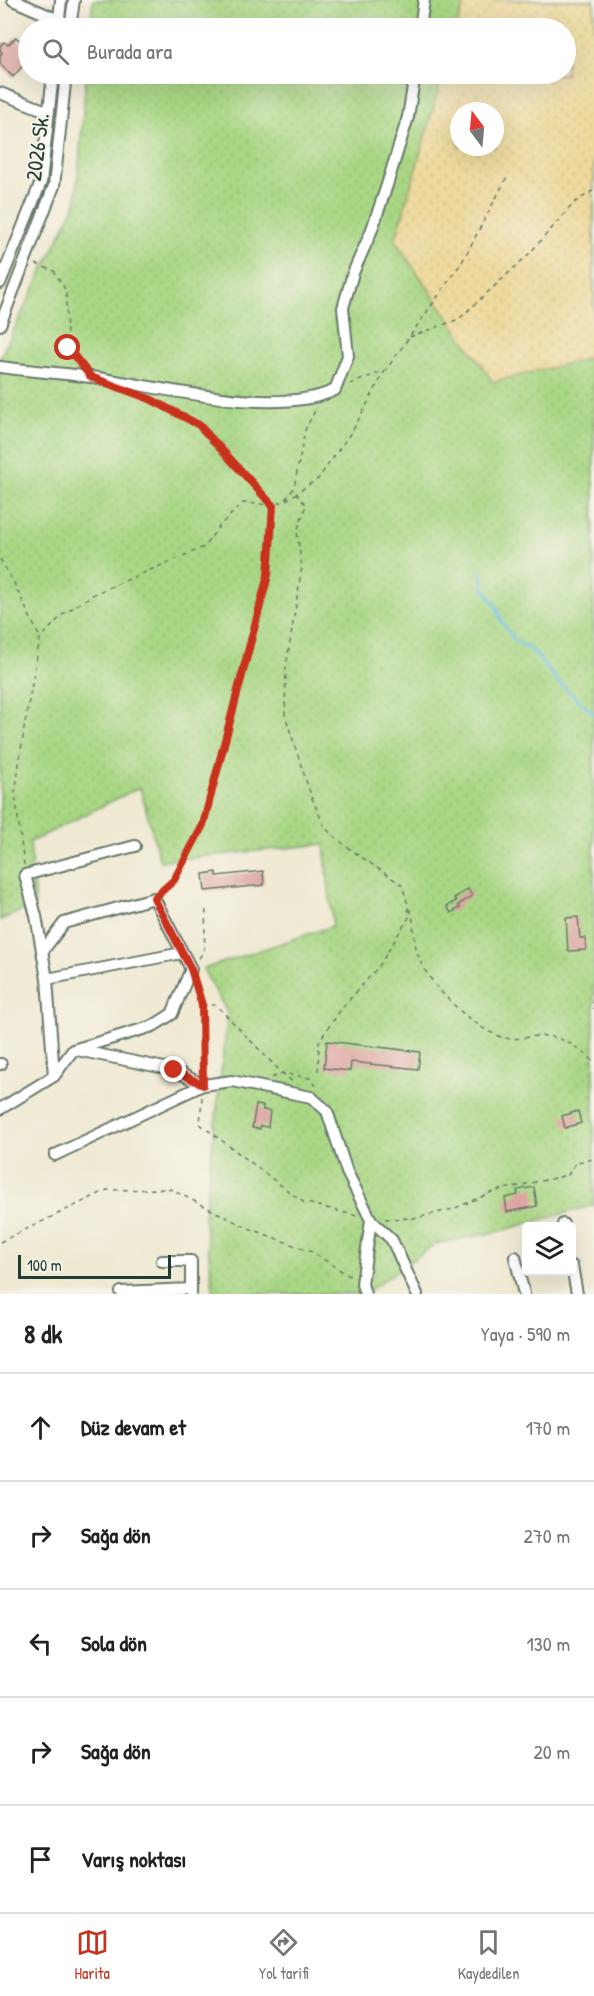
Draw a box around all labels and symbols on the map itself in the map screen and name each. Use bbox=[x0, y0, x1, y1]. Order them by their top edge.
north arrow bbox=[450, 102, 504, 156]
street label: 2026 Sk. bbox=[18, 111, 56, 183]
route start bbox=[54, 334, 80, 360]
route end bbox=[160, 1056, 186, 1082]
scale bar bbox=[18, 1252, 171, 1280]

